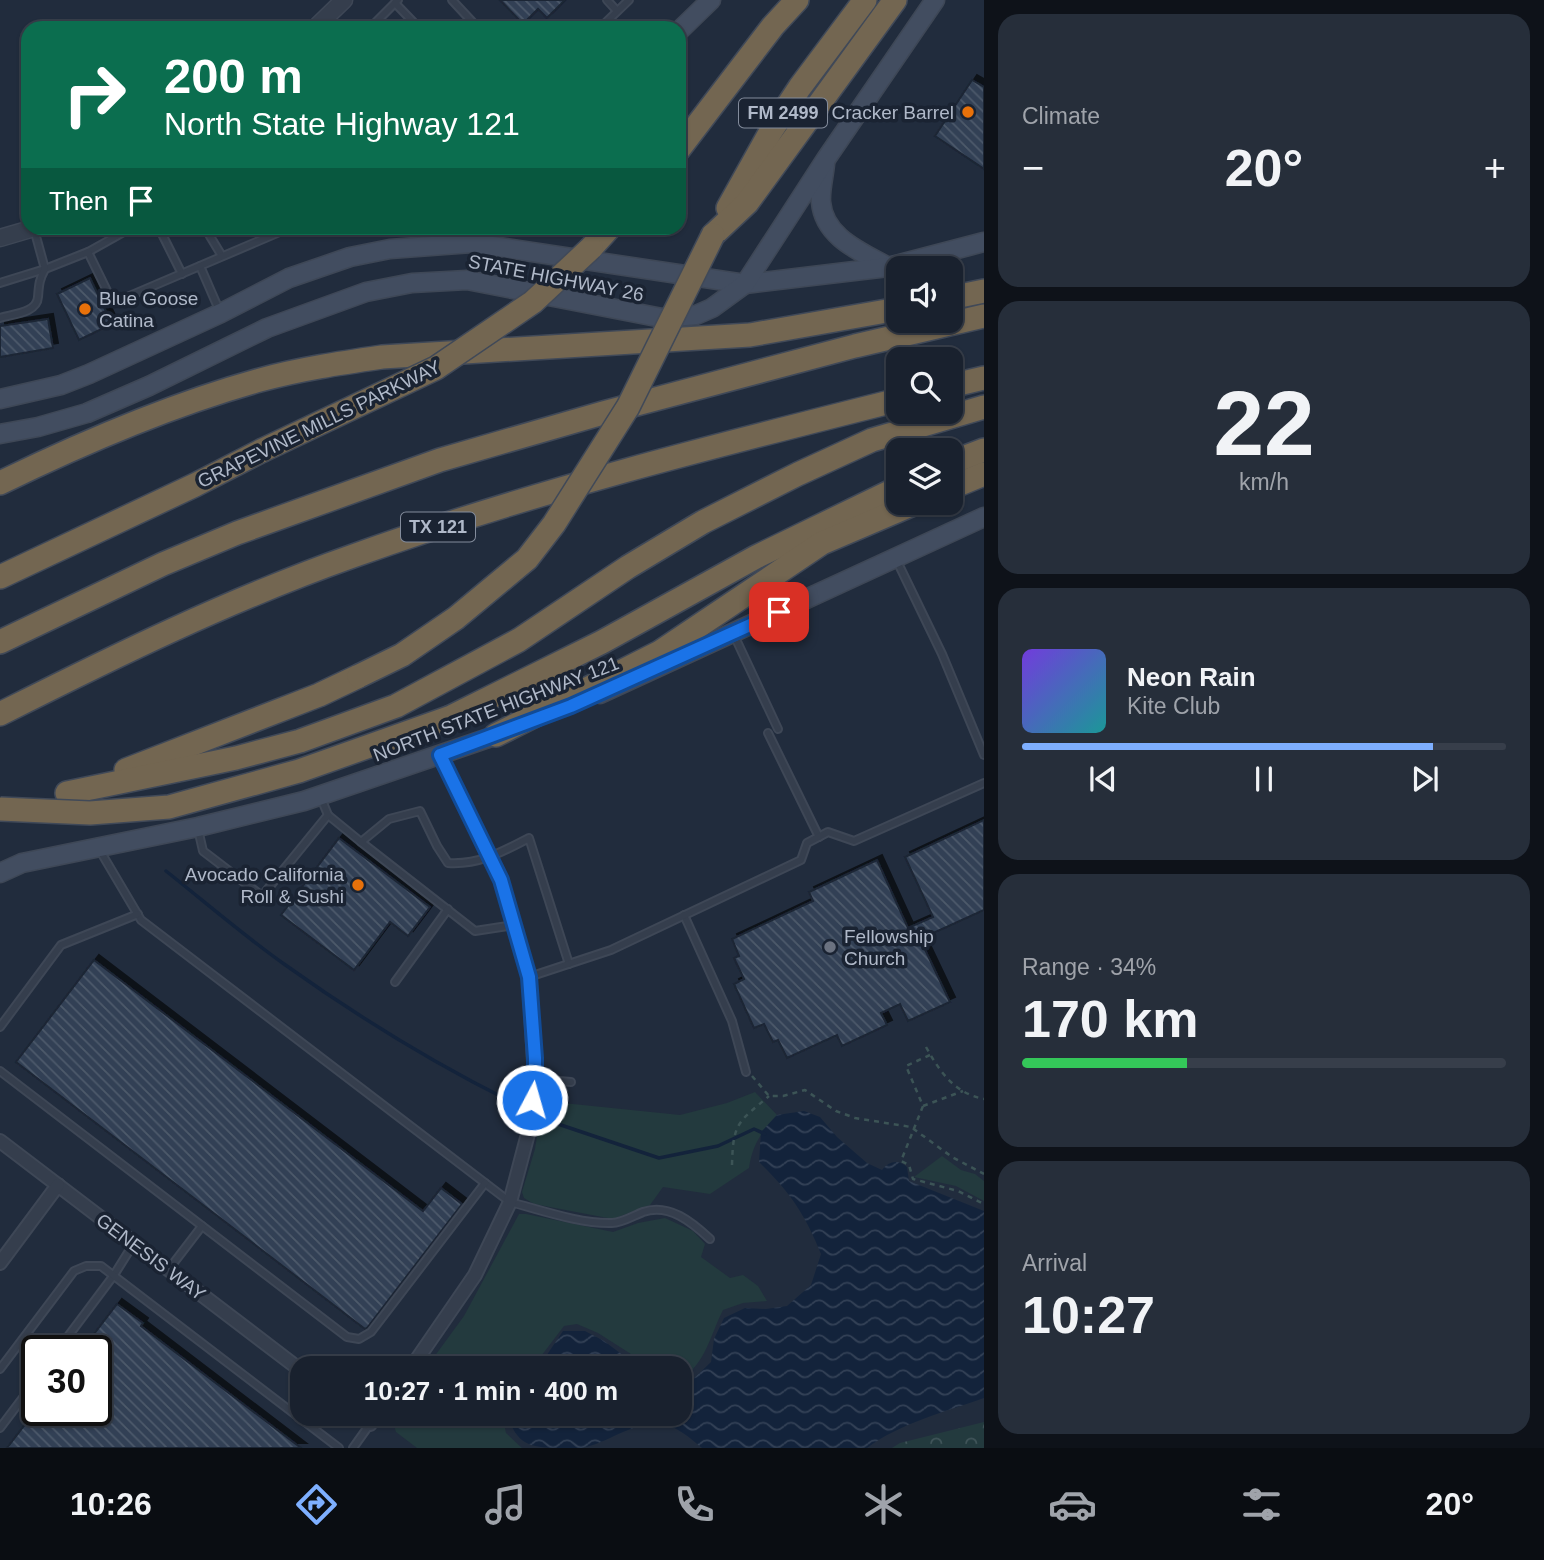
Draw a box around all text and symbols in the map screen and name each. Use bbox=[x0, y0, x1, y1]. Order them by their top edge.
icon: right bbox=[49, 49, 140, 140]
text: 200 m bbox=[164, 49, 303, 103]
road number: FM 2499 bbox=[739, 98, 827, 128]
place label: Cracker Barrel bbox=[832, 102, 954, 123]
text: Climate bbox=[1022, 103, 1100, 129]
marker: Cracker Barrel bbox=[960, 104, 976, 120]
text: North State Highway 121 bbox=[164, 106, 520, 142]
text: 20° bbox=[1225, 139, 1303, 197]
text: − bbox=[1022, 147, 1044, 189]
text: + bbox=[1484, 147, 1506, 189]
icon: arrive bbox=[122, 182, 160, 220]
text: Then bbox=[49, 186, 108, 216]
street label: STATE HIGHWAY 26 bbox=[466, 251, 646, 305]
map controls bbox=[886, 256, 963, 515]
button: sound bbox=[886, 256, 963, 333]
place label: Blue Goose Catina bbox=[99, 288, 198, 331]
marker: Blue Goose Catina bbox=[77, 301, 93, 317]
button: search bbox=[886, 347, 963, 424]
street label: GRAPEVINE MILLS PARKWAY bbox=[194, 356, 444, 492]
text: 22 bbox=[1213, 373, 1315, 474]
button: layers bbox=[886, 438, 963, 515]
text: km/h bbox=[1239, 469, 1289, 495]
road number: TX 121 bbox=[401, 512, 475, 542]
pin bbox=[749, 582, 809, 642]
icon: arrive bbox=[760, 593, 798, 631]
street label: NORTH STATE HIGHWAY 121 bbox=[370, 652, 622, 766]
text: Neon Rain bbox=[1127, 662, 1256, 692]
text: Kite Club bbox=[1127, 693, 1220, 719]
icon: previous bbox=[1084, 760, 1122, 798]
icon: pause bbox=[1245, 760, 1283, 798]
icon: next bbox=[1406, 760, 1444, 798]
place label: Avocado California Roll & Sushi bbox=[185, 864, 344, 907]
marker: Avocado California Roll & Sushi bbox=[350, 877, 366, 893]
place label: Fellowship Church bbox=[844, 926, 934, 969]
marker: Fellowship Church bbox=[822, 939, 838, 955]
text: Range · 34% bbox=[1022, 954, 1156, 980]
text: 170 km bbox=[1022, 990, 1198, 1048]
position arrow bbox=[495, 1063, 569, 1137]
street label: GENESIS WAY bbox=[92, 1209, 210, 1305]
text: Arrival bbox=[1022, 1250, 1087, 1276]
text: 10:27 bbox=[1022, 1286, 1155, 1344]
speed limit sign: 30 bbox=[21, 1335, 112, 1426]
text: 10:27 · 1 min · 400 m bbox=[364, 1376, 618, 1406]
icon: directions bbox=[292, 1480, 341, 1529]
icon: music bbox=[481, 1480, 530, 1529]
icon: phone bbox=[670, 1480, 719, 1529]
icon: climate bbox=[859, 1480, 908, 1529]
icon: car bbox=[1048, 1480, 1097, 1529]
icon: filters bbox=[1237, 1480, 1286, 1529]
text: 10:26 bbox=[70, 1486, 152, 1522]
text: 20° bbox=[1426, 1486, 1474, 1522]

